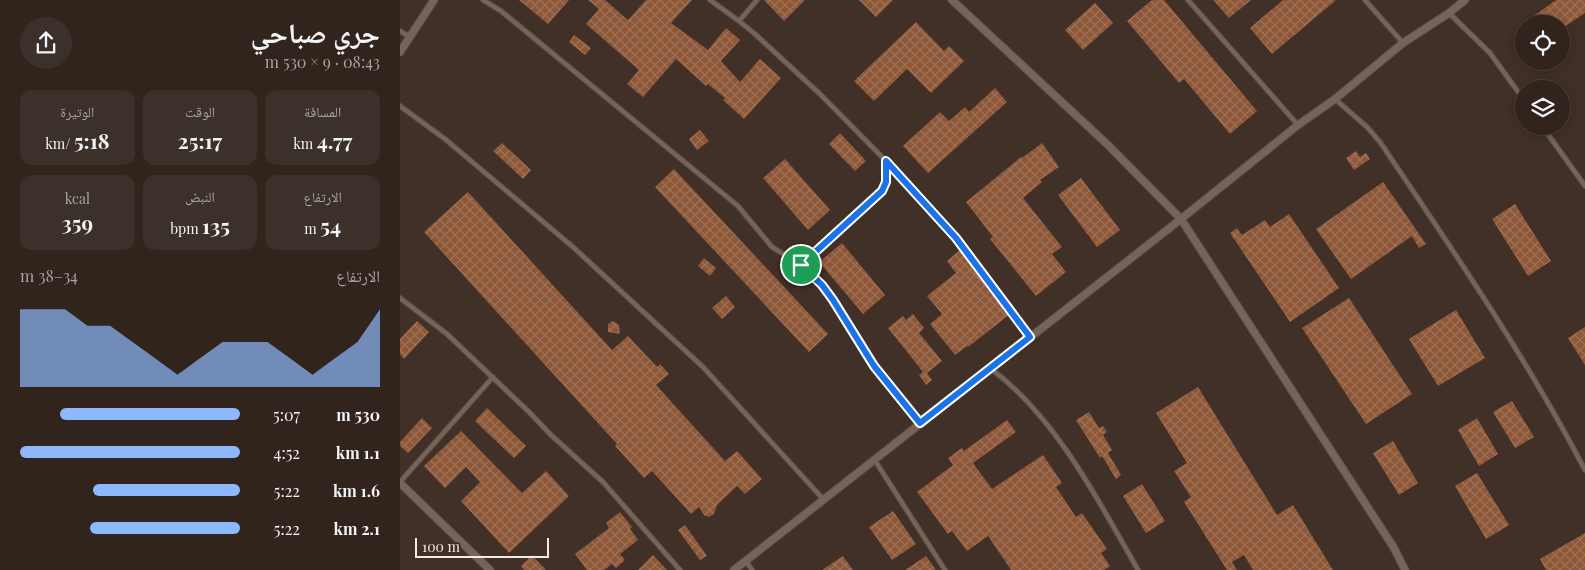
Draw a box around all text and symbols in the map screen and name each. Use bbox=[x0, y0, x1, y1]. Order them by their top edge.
text: جري صباحي bbox=[250, 13, 380, 50]
map controls bbox=[1515, 15, 1570, 135]
button: locate bbox=[1515, 15, 1570, 70]
button: share bbox=[20, 17, 72, 69]
text: 08:43 · 9 × 530 m bbox=[265, 51, 380, 72]
button: layers bbox=[1515, 80, 1570, 135]
text: الوتيرة bbox=[60, 102, 94, 121]
text: الوقت bbox=[185, 102, 215, 121]
text: المسافة bbox=[304, 102, 341, 121]
text: 5:18 bbox=[74, 126, 110, 154]
text: 25:17 bbox=[178, 126, 222, 154]
text: 4.77 bbox=[317, 126, 352, 154]
text: /km bbox=[45, 134, 74, 153]
text: km bbox=[293, 134, 317, 153]
text: النبض bbox=[185, 187, 215, 206]
text: الارتفاع bbox=[304, 187, 342, 206]
text: kcal bbox=[65, 189, 90, 208]
text: 359 bbox=[62, 208, 93, 236]
text: 135 bbox=[202, 211, 230, 239]
text: 54 bbox=[320, 211, 341, 239]
text: bpm bbox=[170, 219, 202, 238]
text: m bbox=[304, 219, 320, 238]
pin bbox=[780, 244, 822, 286]
icon: arrive bbox=[787, 251, 815, 279]
text: 34–38 m bbox=[20, 265, 78, 286]
text: الارتفاع bbox=[336, 265, 380, 286]
text: 5:07 bbox=[273, 404, 300, 425]
text: 530 m bbox=[336, 404, 380, 425]
text: 4:52 bbox=[274, 442, 300, 463]
text: 1.1 km bbox=[336, 442, 380, 463]
text: 5:22 bbox=[274, 480, 300, 501]
text: 1.6 km bbox=[333, 480, 380, 501]
text: 5:22 bbox=[274, 518, 300, 539]
text: 2.1 km bbox=[334, 518, 380, 539]
scale bar bbox=[415, 535, 549, 558]
text: 100 m bbox=[422, 537, 460, 556]

